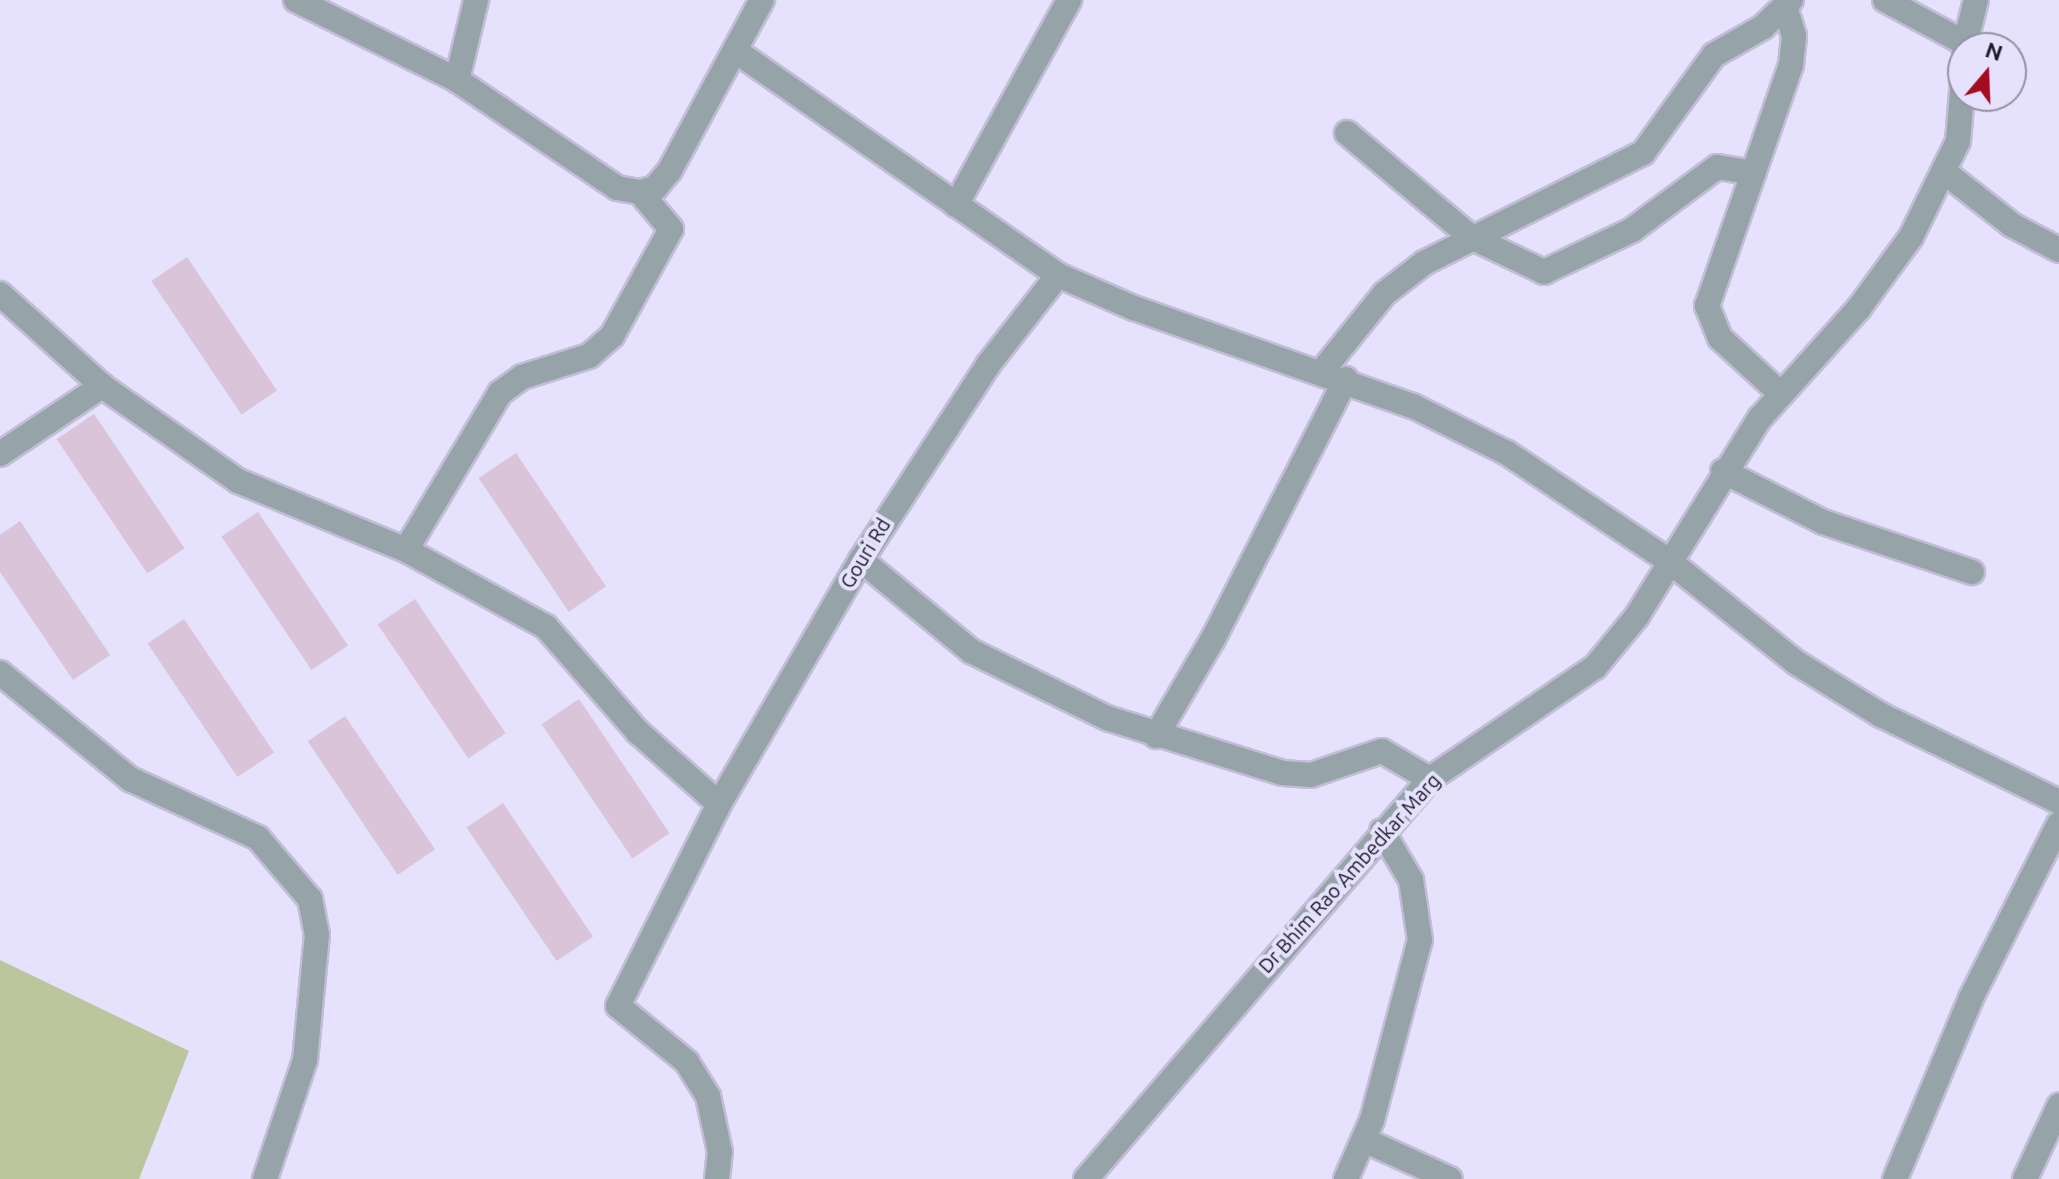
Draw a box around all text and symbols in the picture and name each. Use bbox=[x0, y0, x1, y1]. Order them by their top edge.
north arrow bbox=[1947, 32, 2027, 112]
text: N bbox=[1982, 36, 2006, 65]
street label: Gouri Rd bbox=[835, 514, 895, 592]
street label: Dr Bhim Rao Ambedkar Marg bbox=[1253, 768, 1445, 978]

